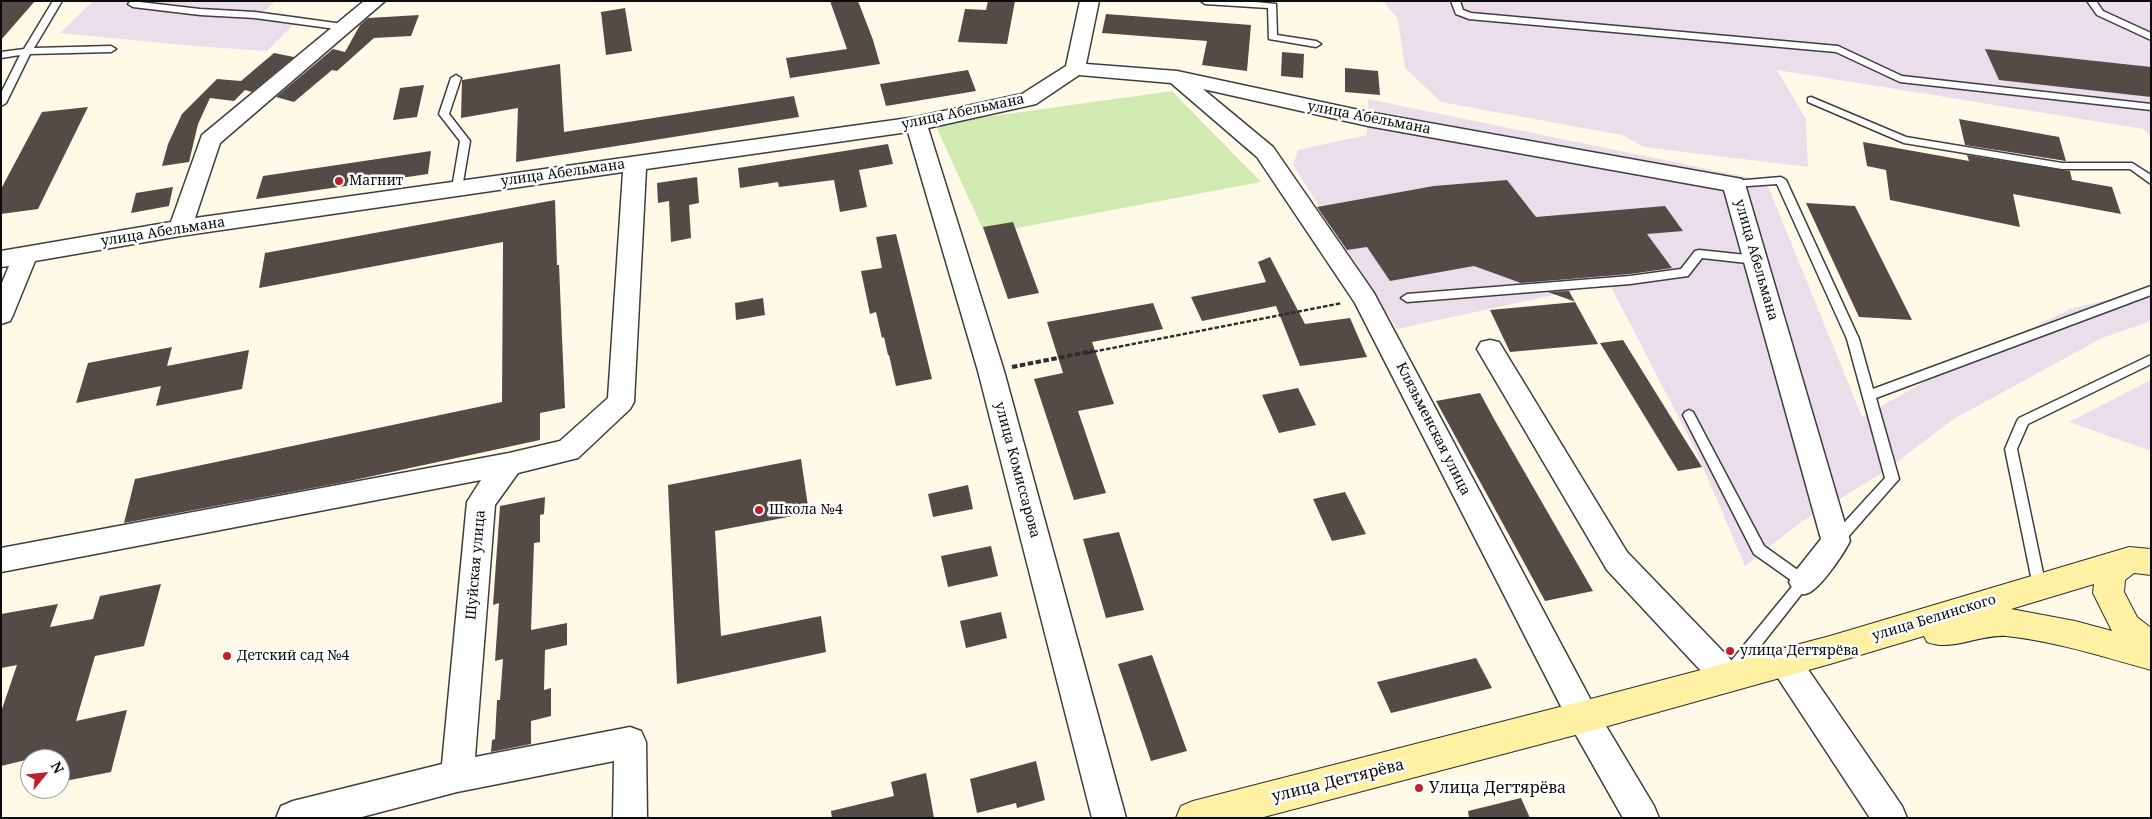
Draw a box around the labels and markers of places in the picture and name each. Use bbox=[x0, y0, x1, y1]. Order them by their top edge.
place label: Магнит bbox=[349, 173, 403, 189]
marker: Магнит bbox=[333, 175, 345, 187]
place label: Школа №4 bbox=[769, 502, 843, 518]
marker: Школа №4 bbox=[753, 504, 765, 516]
place label: улица Дегтярёва bbox=[1740, 643, 1859, 659]
marker: улица Дегтярёва bbox=[1724, 645, 1736, 657]
place label: Детский сад №4 bbox=[237, 648, 349, 664]
marker: Детский сад №4 bbox=[221, 650, 233, 662]
place label: Улица Дегтярёва bbox=[1429, 778, 1566, 798]
marker: Улица Дегтярёва bbox=[1413, 782, 1425, 794]

